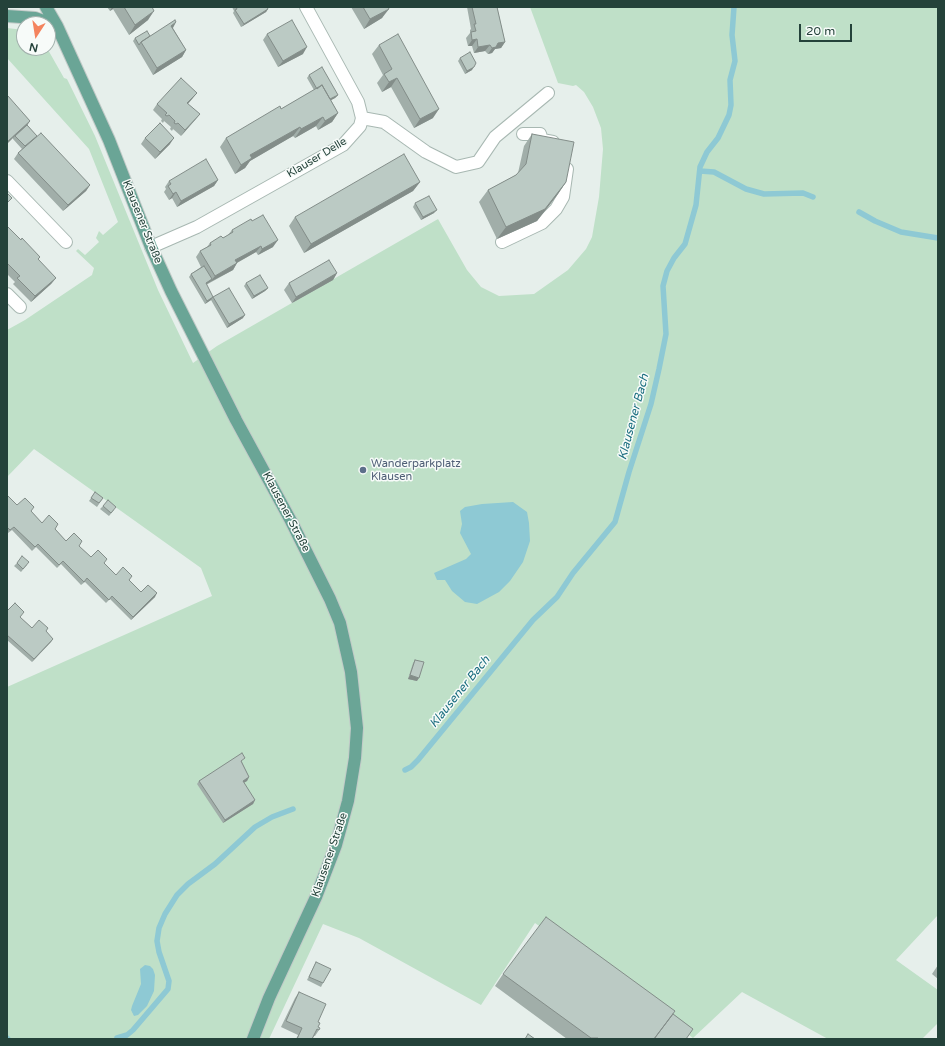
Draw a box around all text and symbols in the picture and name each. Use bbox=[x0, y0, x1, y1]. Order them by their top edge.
north arrow bbox=[16, 16, 56, 56]
scale bar bbox=[801, 16, 854, 42]
text: 20 m bbox=[806, 24, 835, 38]
text: N bbox=[28, 40, 39, 55]
street label: Klauser Delle bbox=[285, 135, 349, 181]
street label: Klausener Straße bbox=[119, 179, 165, 265]
water label: Klausener Bach bbox=[616, 373, 652, 461]
place label: Wanderparkplatz Klausen bbox=[371, 457, 461, 483]
marker: Wanderparkplatz Klausen bbox=[358, 465, 368, 475]
street label: Klausener Straße bbox=[259, 470, 313, 554]
water label: Klausener Bach bbox=[427, 653, 493, 731]
street label: Klausener Straße bbox=[309, 811, 351, 899]

